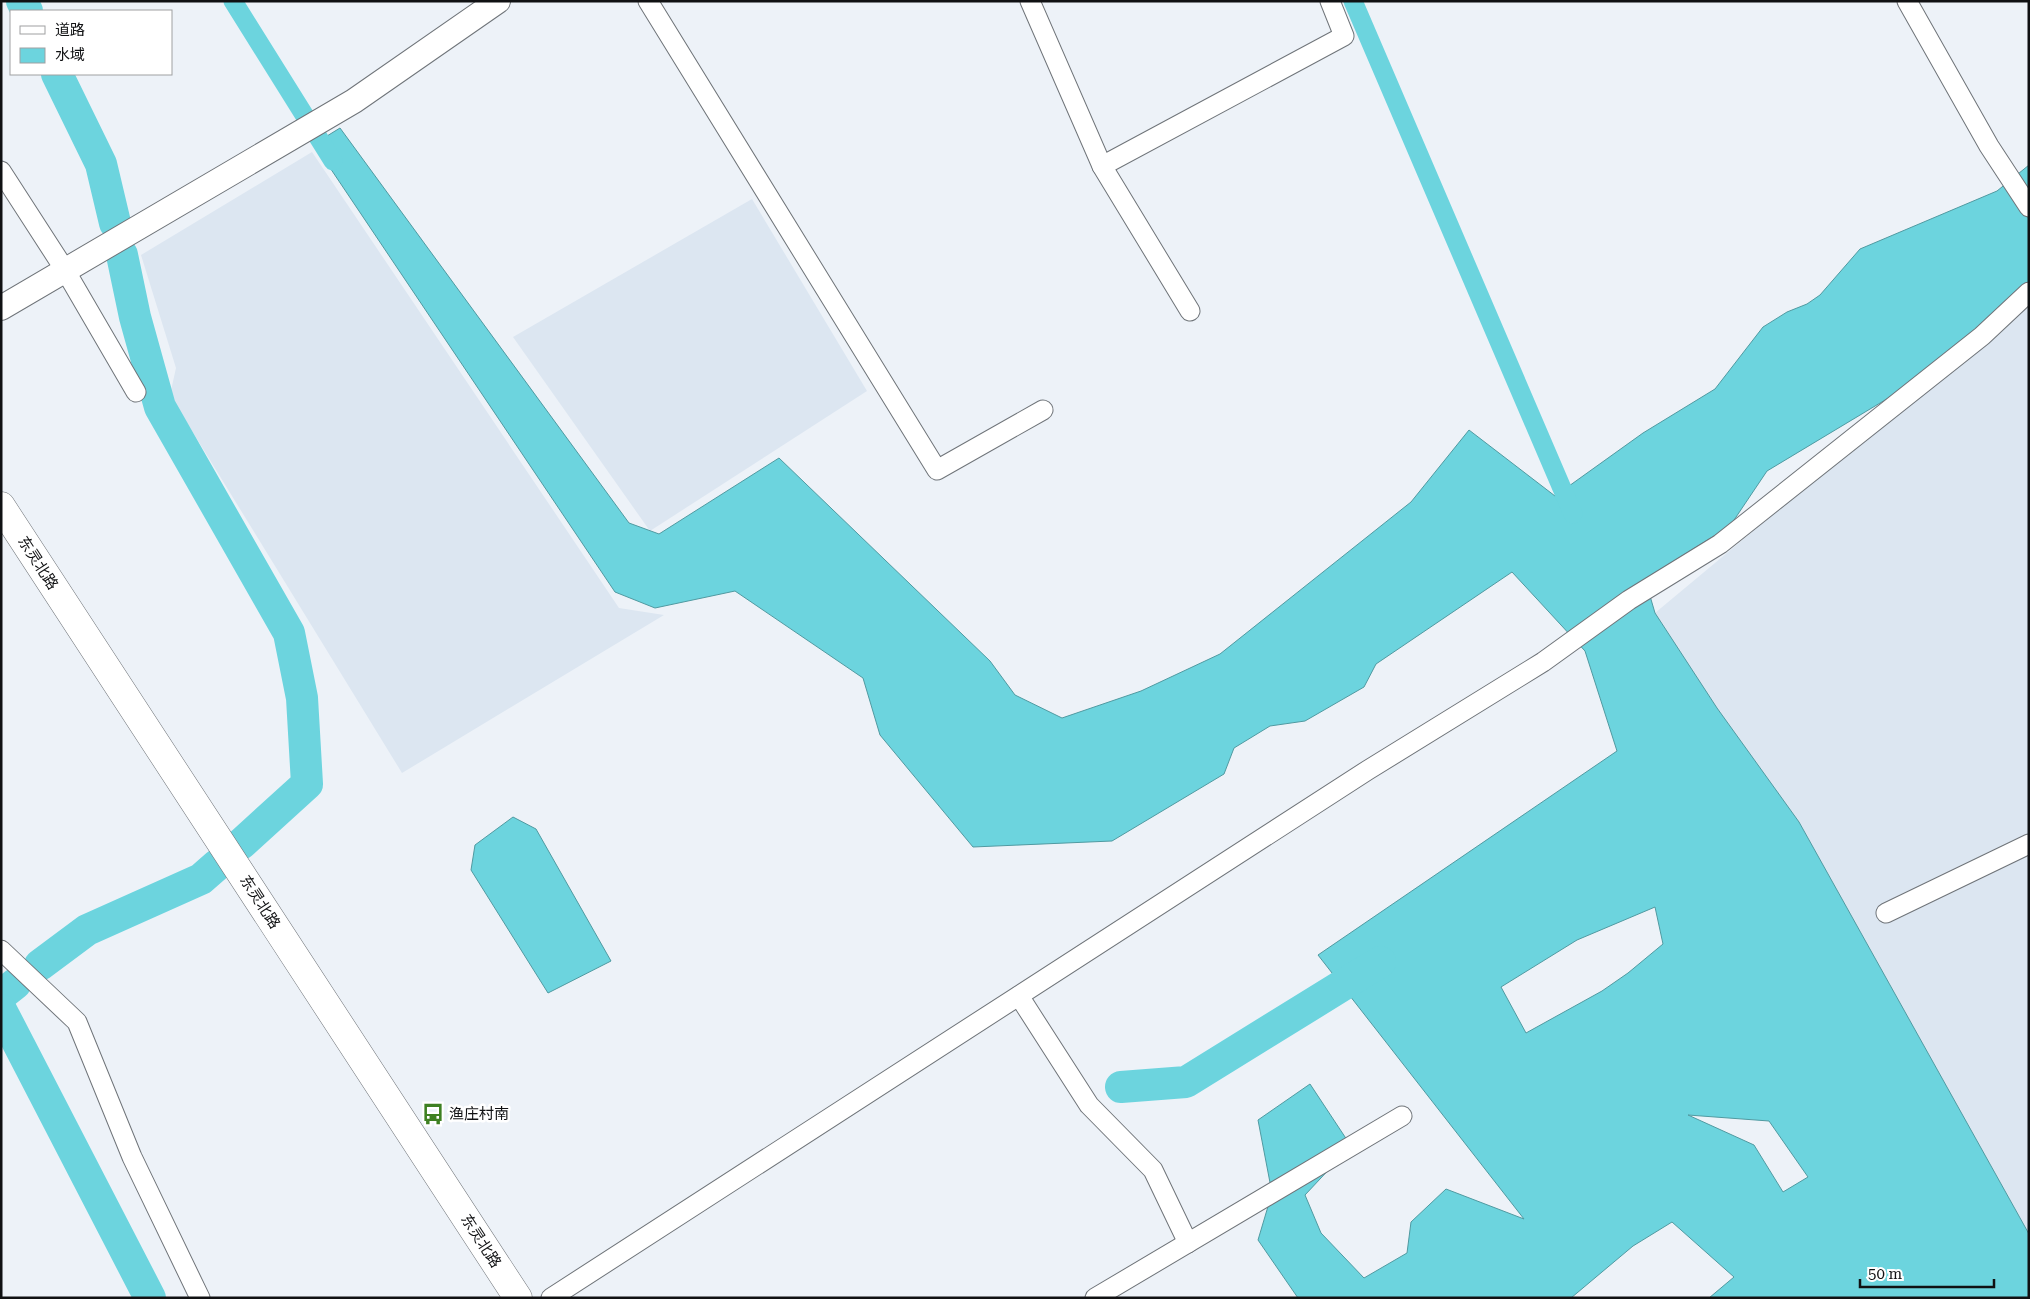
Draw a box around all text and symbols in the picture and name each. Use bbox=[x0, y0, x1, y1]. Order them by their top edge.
legend bbox=[10, 10, 172, 75]
text: 道路 bbox=[55, 21, 85, 39]
text: 水域 bbox=[55, 46, 85, 64]
street label: 东灵北路 bbox=[14, 533, 62, 593]
street label: 东灵北路 bbox=[236, 872, 284, 932]
bus stop icon: 渔庄村南 bbox=[420, 1101, 446, 1127]
place label: 渔庄村南 bbox=[449, 1105, 509, 1123]
street label: 东灵北路 bbox=[457, 1211, 505, 1271]
scale bar bbox=[1860, 1256, 1994, 1288]
text: 50 m bbox=[1868, 1265, 1903, 1283]

